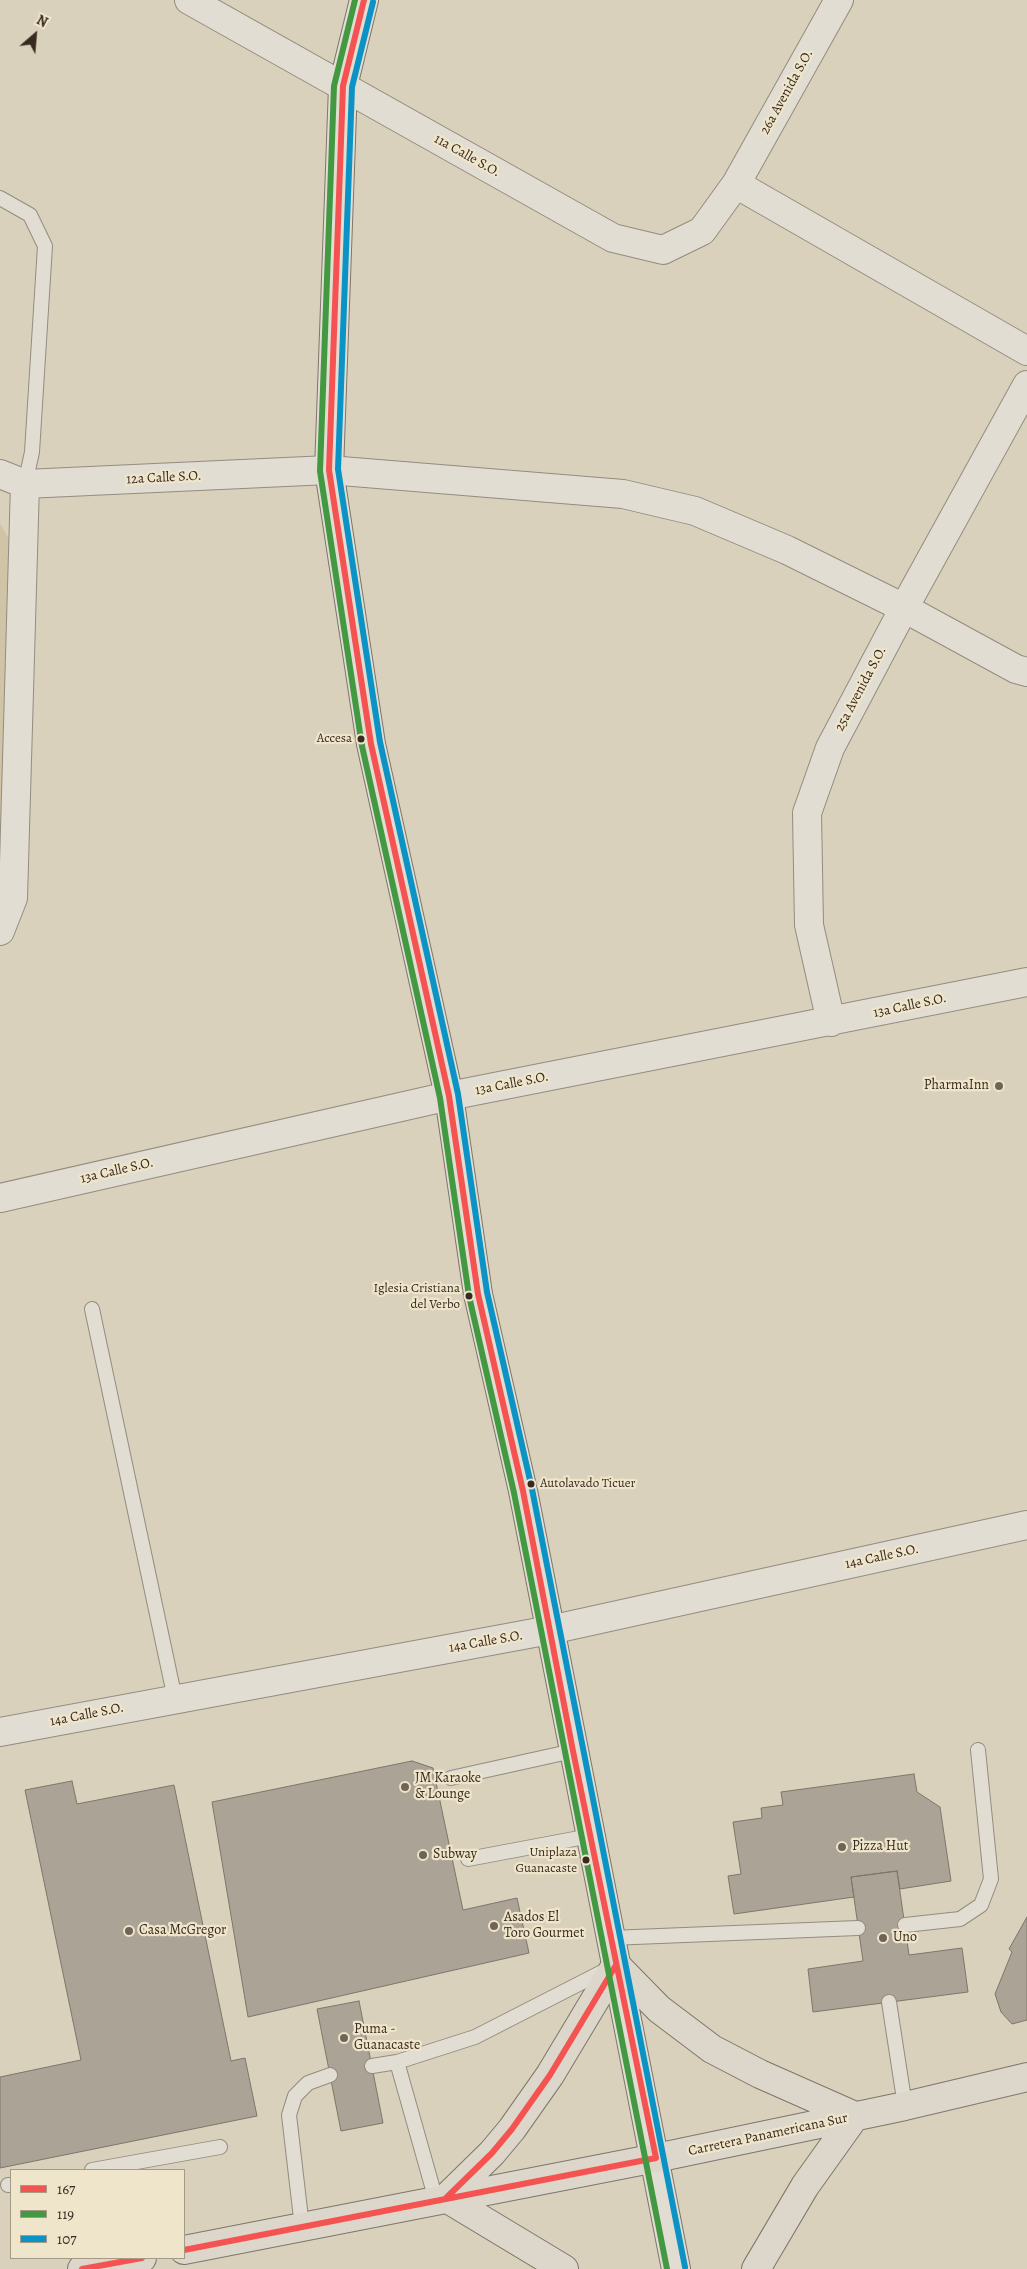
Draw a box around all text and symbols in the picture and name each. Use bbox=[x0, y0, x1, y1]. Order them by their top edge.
north arrow bbox=[10, 10, 60, 60]
text: N bbox=[33, 10, 51, 32]
street label: 26a Avenida S.O. bbox=[757, 47, 817, 137]
street label: 11a Calle S.O. bbox=[431, 131, 503, 181]
street label: 12a Calle S.O. bbox=[126, 468, 202, 488]
street label: 25a Avenida S.O. bbox=[832, 644, 890, 734]
place label: Accesa bbox=[317, 731, 352, 747]
marker: Accesa bbox=[356, 734, 366, 744]
street label: 13a Calle S.O. bbox=[872, 990, 948, 1022]
street label: 13a Calle S.O. bbox=[474, 1069, 550, 1099]
place label: PharmaInn bbox=[924, 1078, 989, 1094]
marker: PharmaInn bbox=[993, 1080, 1005, 1092]
street label: 13a Calle S.O. bbox=[79, 1154, 155, 1188]
place label: Iglesia Cristiana del Verbo bbox=[374, 1281, 460, 1312]
marker: Iglesia Cristiana del Verbo bbox=[464, 1291, 474, 1301]
place label: Autolavado Ticuer bbox=[540, 1476, 635, 1492]
marker: Autolavado Ticuer bbox=[526, 1479, 536, 1489]
street label: 14a Calle S.O. bbox=[844, 1541, 920, 1573]
street label: 14a Calle S.O. bbox=[448, 1627, 524, 1657]
street label: 14a Calle S.O. bbox=[49, 1700, 125, 1730]
place label: JM Karaoke & Lounge bbox=[415, 1771, 481, 1804]
marker: JM Karaoke & Lounge bbox=[399, 1781, 411, 1793]
place label: Pizza Hut bbox=[852, 1839, 908, 1855]
marker: Pizza Hut bbox=[836, 1841, 848, 1853]
place label: Uniplaza Guanacaste bbox=[516, 1845, 577, 1876]
place label: Subway bbox=[433, 1847, 477, 1863]
marker: Subway bbox=[417, 1849, 429, 1861]
marker: Uniplaza Guanacaste bbox=[581, 1855, 591, 1865]
place label: Asados El Toro Gourmet bbox=[504, 1910, 584, 1942]
marker: Asados El Toro Gourmet bbox=[488, 1920, 500, 1932]
place label: Casa McGregor bbox=[139, 1923, 226, 1939]
marker: Casa McGregor bbox=[123, 1925, 135, 1937]
place label: Uno bbox=[893, 1930, 917, 1946]
marker: Uno bbox=[877, 1932, 889, 1944]
place label: Puma - Guanacaste bbox=[354, 2022, 420, 2054]
marker: Puma - Guanacaste bbox=[338, 2032, 350, 2044]
street label: Carretera Panamericana Sur bbox=[687, 2110, 849, 2160]
legend bbox=[10, 2169, 185, 2259]
text: 167 bbox=[57, 2179, 75, 2199]
text: 119 bbox=[57, 2204, 74, 2224]
text: 107 bbox=[57, 2229, 76, 2249]

